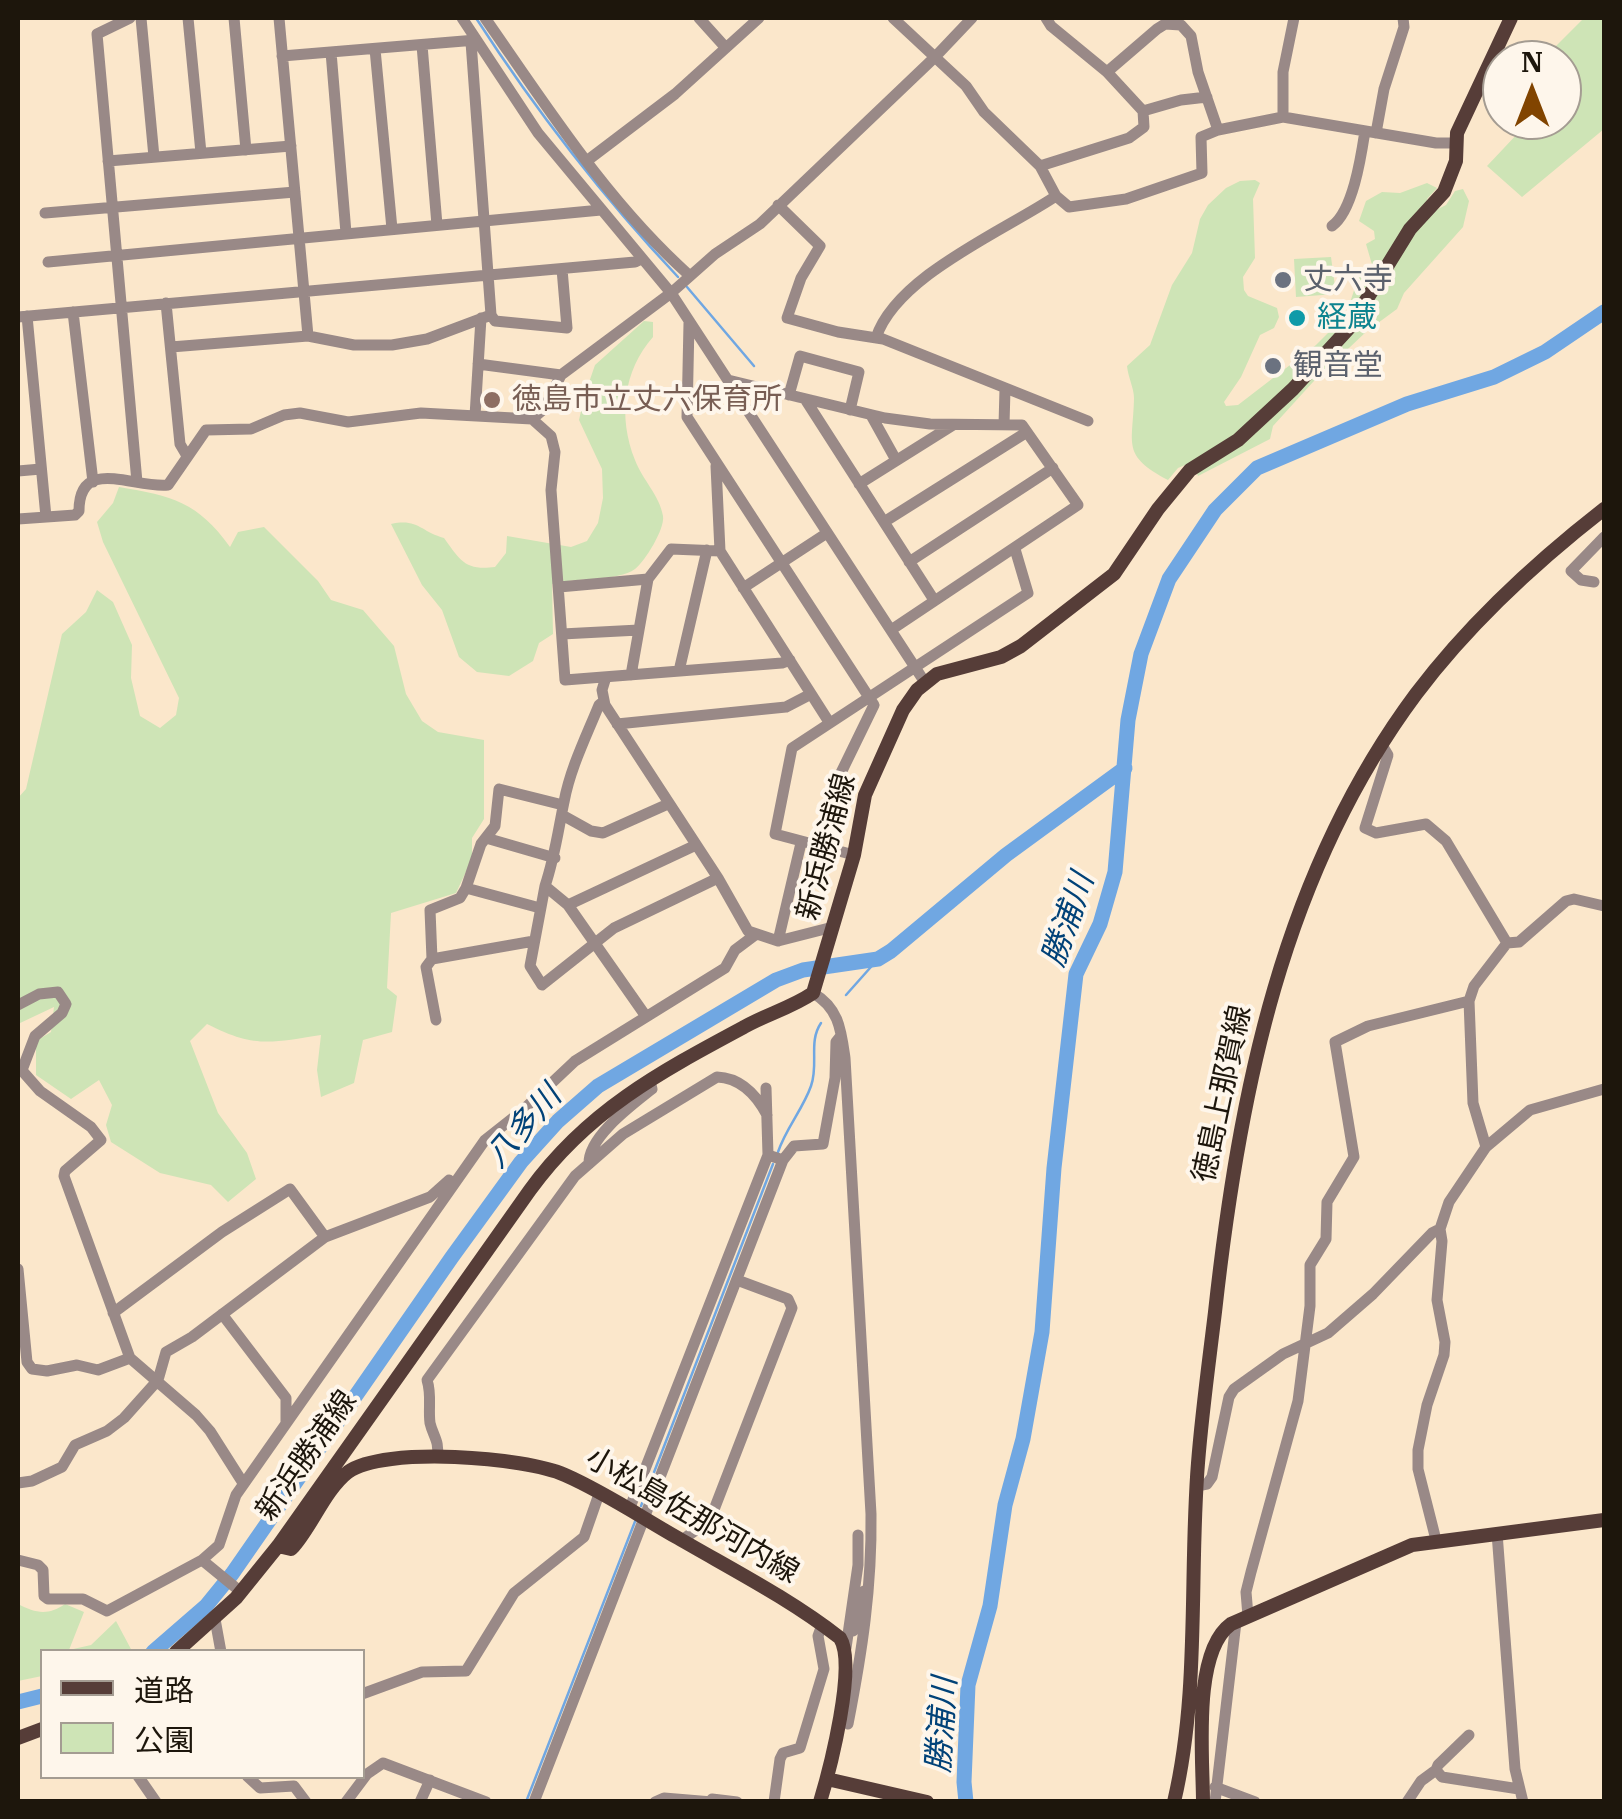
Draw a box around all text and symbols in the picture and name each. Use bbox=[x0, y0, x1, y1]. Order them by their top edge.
north arrow bbox=[1482, 40, 1582, 140]
text: N bbox=[1521, 43, 1543, 80]
place label: 丈六寺 bbox=[1303, 262, 1393, 298]
marker: 丈六寺 bbox=[1272, 269, 1294, 291]
place label: 経蔵 bbox=[1317, 300, 1377, 336]
marker: 経蔵 bbox=[1286, 307, 1308, 329]
place label: 観音堂 bbox=[1293, 348, 1383, 384]
marker: 観音堂 bbox=[1262, 355, 1284, 377]
place label: 徳島市立丈六保育所 bbox=[512, 382, 782, 418]
marker: 徳島市立丈六保育所 bbox=[481, 389, 503, 411]
street label: 新浜勝浦線 bbox=[790, 770, 864, 924]
water label: 勝浦川 bbox=[1035, 868, 1103, 972]
street label: 徳島上那賀線 bbox=[1187, 1002, 1259, 1186]
water label: 八多川 bbox=[478, 1078, 570, 1176]
street label: 新浜勝浦線 bbox=[249, 1384, 365, 1528]
street label: 小松島佐那河内線 bbox=[579, 1440, 805, 1592]
legend bbox=[40, 1649, 365, 1779]
text: 道路 bbox=[134, 1670, 194, 1709]
water label: 勝浦川 bbox=[920, 1676, 966, 1774]
text: 公園 bbox=[134, 1720, 194, 1759]

